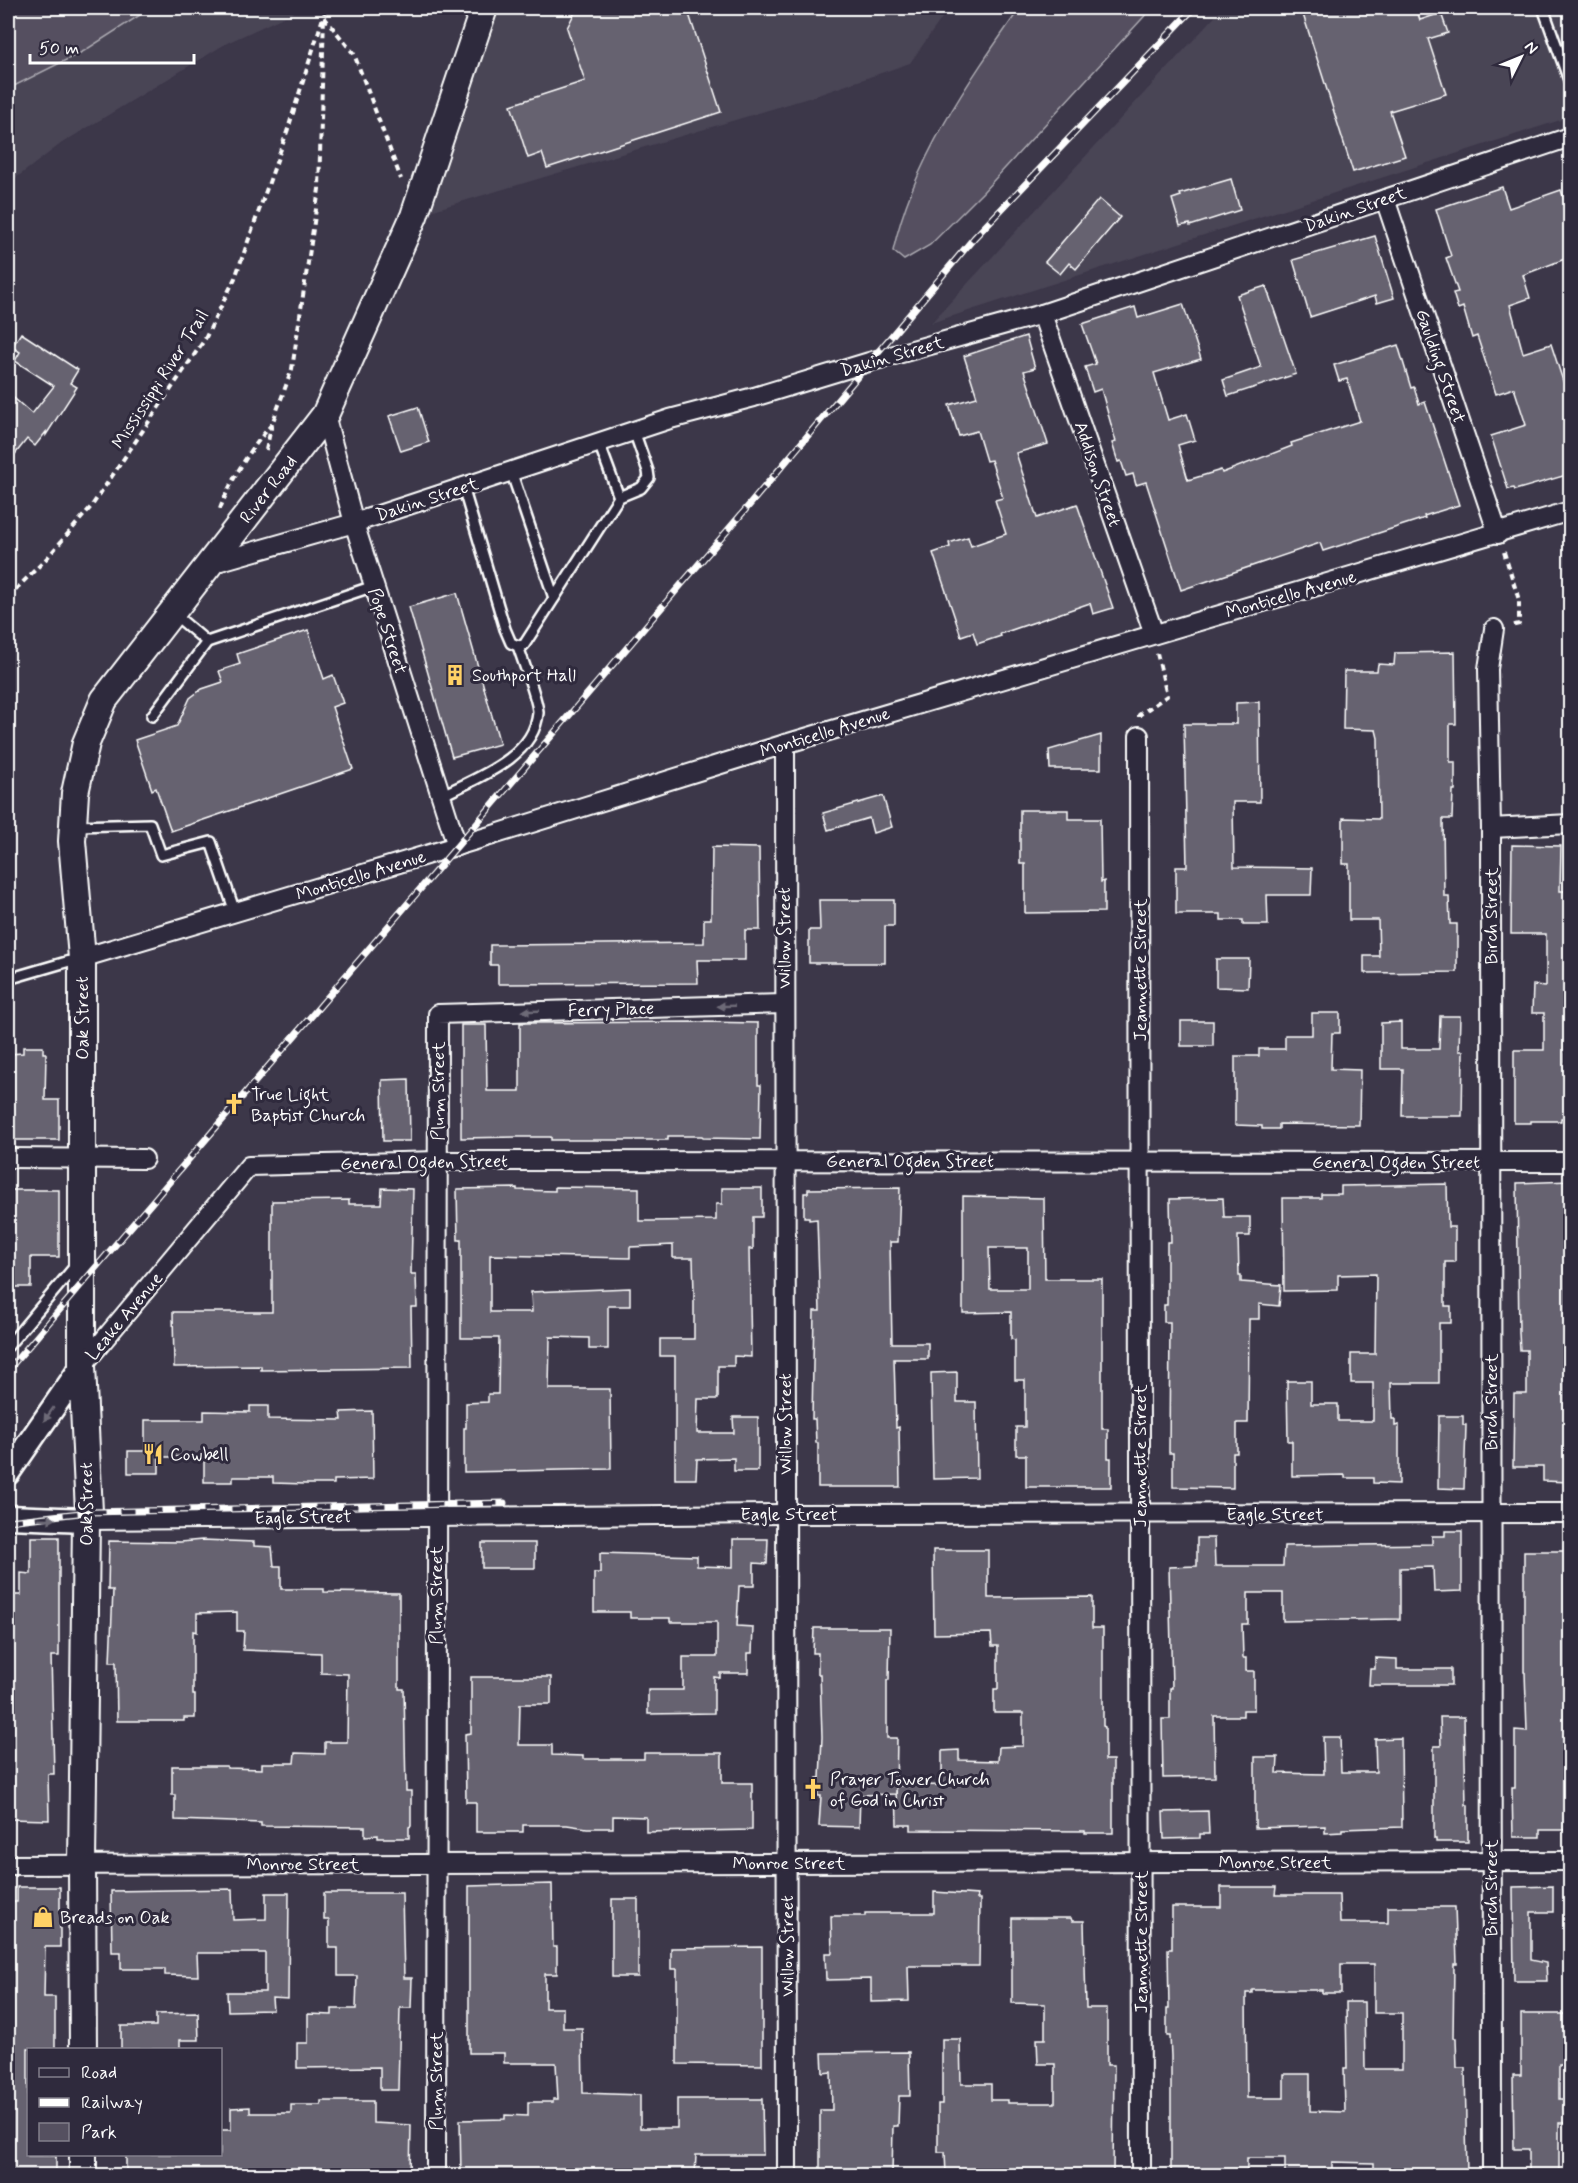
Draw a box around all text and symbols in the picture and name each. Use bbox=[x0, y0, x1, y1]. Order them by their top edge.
scale bar bbox=[30, 27, 194, 65]
north arrow bbox=[1491, 27, 1551, 87]
text: 50 m bbox=[39, 37, 79, 61]
text: N bbox=[1520, 37, 1542, 59]
street label: Dakin Street bbox=[1301, 181, 1410, 239]
street label: Mississippi River Trail bbox=[107, 305, 215, 454]
street label: Gaulding Street bbox=[1407, 306, 1471, 427]
street label: Dakin Street bbox=[838, 331, 947, 383]
street label: Addison Street bbox=[1068, 418, 1126, 530]
street label: River Road bbox=[235, 451, 303, 529]
street label: Dakin Street bbox=[373, 472, 482, 528]
street label: Monticello Avenue bbox=[1223, 565, 1359, 625]
street label: Pope Street bbox=[362, 585, 412, 678]
building icon: Southport Hall bbox=[443, 663, 467, 687]
place label: Southport Hall bbox=[472, 664, 576, 688]
street label: Monticello Avenue bbox=[757, 702, 893, 764]
street label: Monticello Avenue bbox=[293, 845, 429, 907]
street label: Birch Street bbox=[1480, 867, 1504, 964]
street label: Willow Street bbox=[773, 887, 797, 989]
street label: Jeannette Street bbox=[1129, 898, 1153, 1042]
street label: Oak Street bbox=[71, 976, 95, 1060]
street label: Ferry Place bbox=[567, 996, 655, 1024]
one-way arrow bbox=[716, 1001, 735, 1011]
one-way arrow bbox=[521, 1006, 540, 1016]
street label: Plum Street bbox=[427, 1041, 451, 1141]
place label: True Light Baptist Church bbox=[251, 1083, 365, 1128]
church icon: True Light Baptist Church bbox=[222, 1092, 246, 1116]
street label: General Ogden Street bbox=[340, 1150, 508, 1178]
street label: General Ogden Street bbox=[826, 1150, 994, 1176]
street label: General Ogden Street bbox=[1312, 1151, 1480, 1177]
street label: Leake Avenue bbox=[81, 1267, 169, 1366]
street label: Birch Street bbox=[1480, 1353, 1504, 1450]
street label: Willow Street bbox=[774, 1373, 798, 1475]
street label: Jeannette Street bbox=[1129, 1384, 1153, 1528]
one-way arrow bbox=[44, 1406, 55, 1422]
restaurant icon: Cowbell bbox=[141, 1442, 165, 1466]
place label: Cowbell bbox=[170, 1443, 228, 1467]
street label: Oak Street bbox=[75, 1462, 99, 1546]
street label: Eagle Street bbox=[740, 1503, 838, 1527]
street label: Eagle Street bbox=[1226, 1503, 1324, 1527]
street label: Eagle Street bbox=[254, 1505, 352, 1531]
one-way arrow bbox=[37, 1514, 56, 1524]
street label: Plum Street bbox=[425, 1545, 449, 1645]
place label: Prayer Tower Church of God in Christ bbox=[830, 1768, 990, 1813]
church icon: Prayer Tower Church of God in Christ bbox=[801, 1777, 825, 1801]
street label: Birch Street bbox=[1480, 1839, 1504, 1936]
street label: Monroe Street bbox=[1218, 1851, 1332, 1875]
street label: Monroe Street bbox=[732, 1852, 846, 1876]
street label: Monroe Street bbox=[246, 1853, 360, 1877]
street label: Jeannette Street bbox=[1130, 1870, 1154, 2014]
street label: Willow Street bbox=[776, 1895, 800, 1997]
shop icon: Breads on Oak bbox=[31, 1905, 55, 1929]
place label: Breads on Oak bbox=[60, 1906, 170, 1930]
street label: Plum Street bbox=[425, 2031, 449, 2131]
legend bbox=[27, 2048, 222, 2156]
text: Road bbox=[81, 2061, 117, 2085]
text: Railway bbox=[81, 2091, 143, 2115]
text: Park bbox=[81, 2121, 117, 2145]

